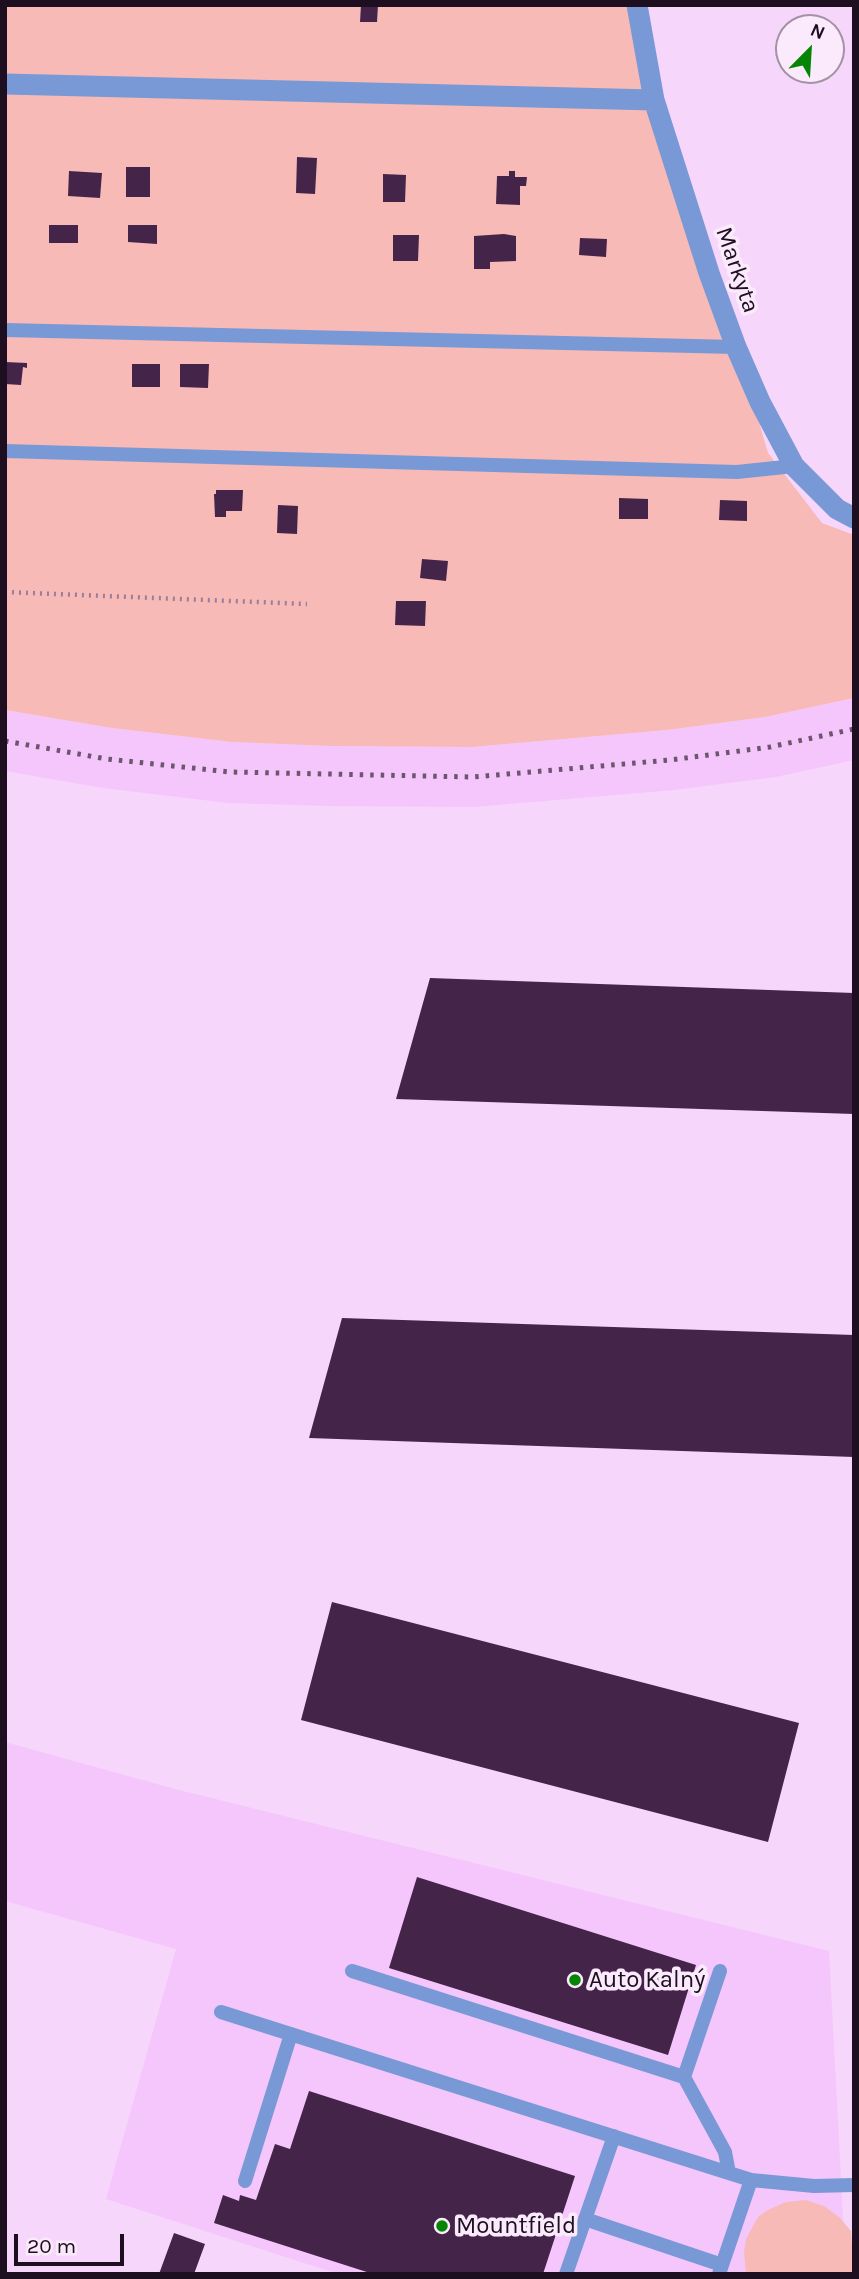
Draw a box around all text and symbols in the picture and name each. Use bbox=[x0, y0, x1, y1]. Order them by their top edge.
north arrow bbox=[775, 14, 845, 84]
text: N bbox=[807, 19, 828, 44]
street label: Markyta bbox=[709, 223, 765, 317]
place label: Auto Kalný bbox=[589, 1966, 705, 1994]
marker: Auto Kalný bbox=[567, 1972, 583, 1988]
place label: Mountfield bbox=[456, 2212, 576, 2240]
marker: Mountfield bbox=[434, 2218, 450, 2234]
scale bar bbox=[18, 2220, 128, 2264]
text: 20 m bbox=[27, 2234, 76, 2258]

